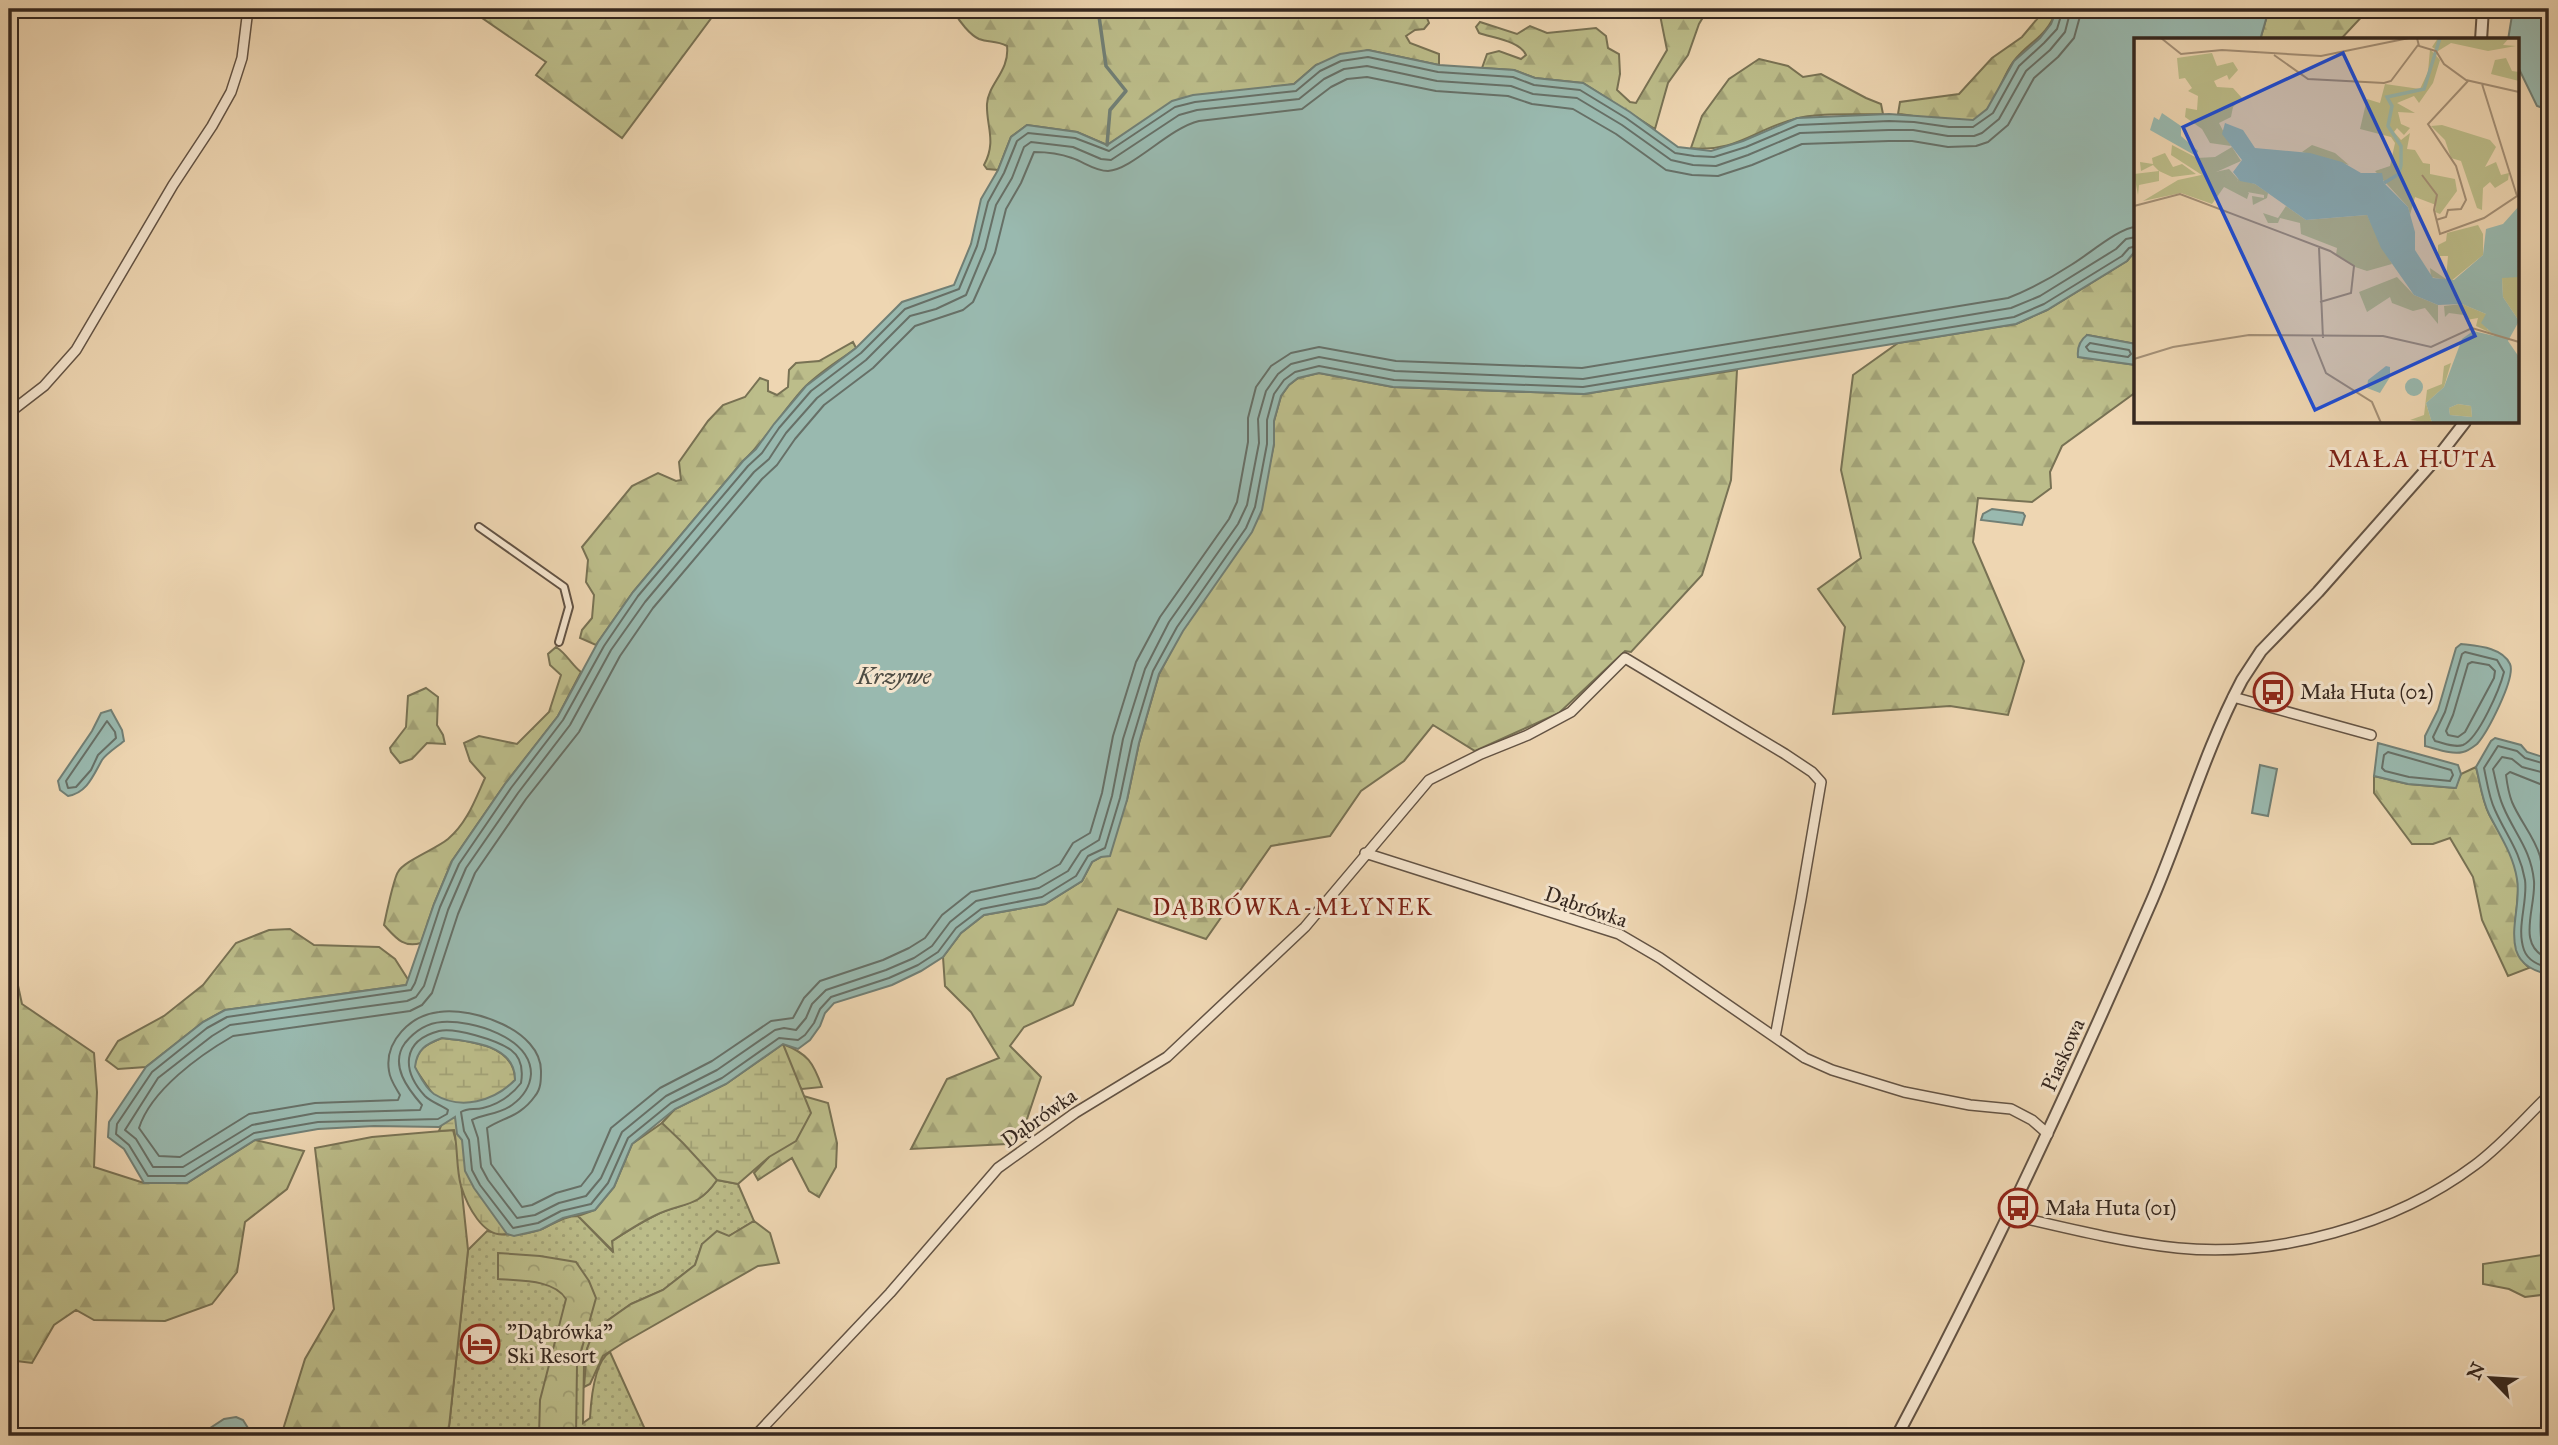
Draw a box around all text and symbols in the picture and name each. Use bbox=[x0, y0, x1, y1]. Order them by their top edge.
inset map bbox=[2134, 38, 2520, 424]
district label: MAŁA HUTA bbox=[2328, 444, 2498, 474]
water label: Krzywe bbox=[856, 662, 931, 690]
bus stop icon: Mała Huta (02) bbox=[2252, 671, 2294, 713]
place label: Mała Huta (02) bbox=[2300, 679, 2434, 705]
street label: Dąbrówka bbox=[1541, 881, 1631, 933]
district label: DĄBRÓWKA-MŁYNEK bbox=[1152, 892, 1434, 921]
street label: Piaskowa bbox=[2035, 1014, 2091, 1095]
street label: Dąbrówka bbox=[996, 1083, 1082, 1153]
bus stop icon: Mała Huta (01) bbox=[1997, 1187, 2039, 1229]
place label: Mała Huta (01) bbox=[2045, 1195, 2177, 1221]
place label: "Dąbrówka" Ski Resort bbox=[507, 1319, 613, 1369]
hotel icon: "Dąbrówka" Ski Resort bbox=[459, 1323, 501, 1365]
north arrow bbox=[2456, 1344, 2526, 1414]
text: N bbox=[2462, 1359, 2490, 1383]

